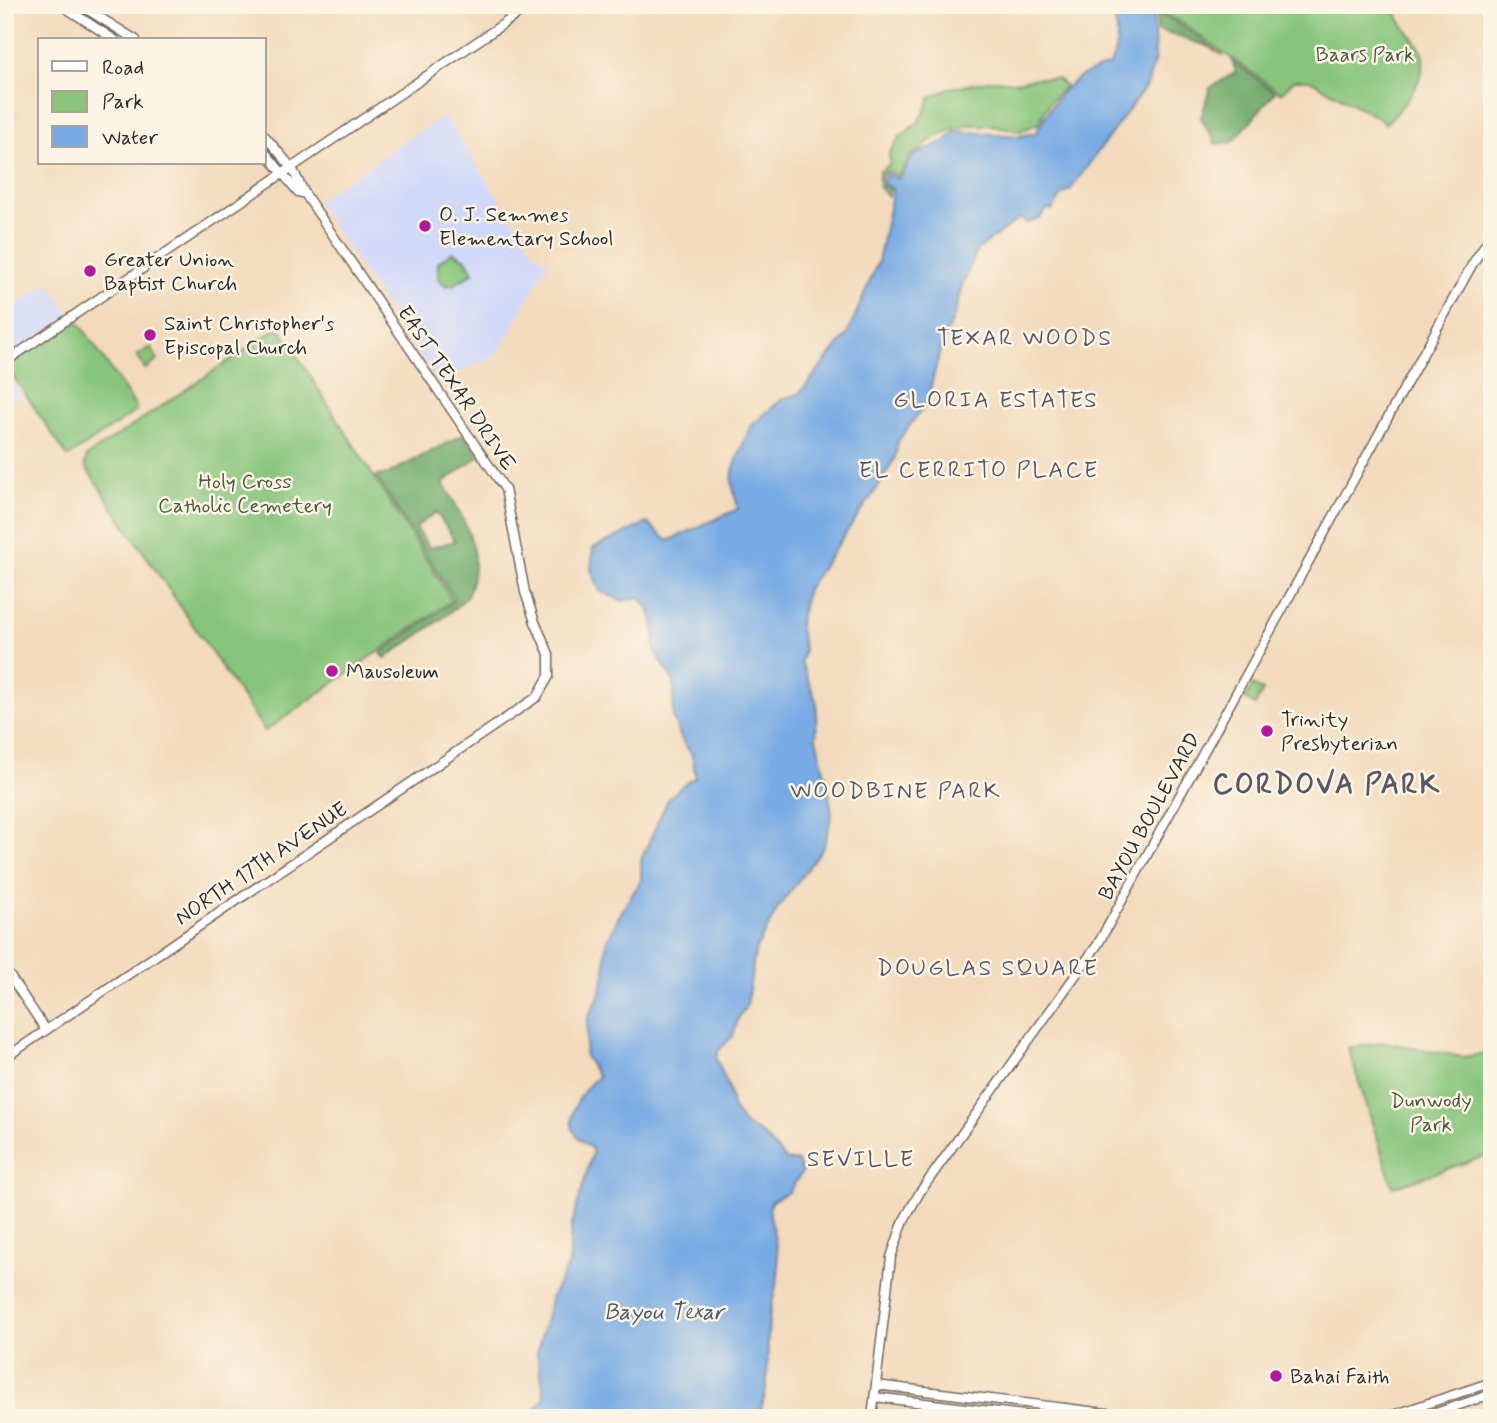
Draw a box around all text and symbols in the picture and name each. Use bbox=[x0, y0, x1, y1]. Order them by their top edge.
legend bbox=[38, 38, 266, 164]
park label: Baars Park bbox=[1316, 41, 1414, 69]
text: Road bbox=[102, 54, 144, 82]
text: Park bbox=[102, 88, 144, 116]
text: Water bbox=[102, 124, 158, 152]
place label: O. J. Semmes Elementary School bbox=[439, 201, 614, 253]
marker: O. J. Semmes Elementary School bbox=[417, 218, 433, 234]
place label: Greater Union Baptist Church bbox=[104, 246, 237, 298]
marker: Greater Union Baptist Church bbox=[82, 263, 98, 279]
street label: EAST TEXAR DRIVE bbox=[390, 300, 522, 477]
place label: Saint Christopher's Episcopal Church bbox=[164, 310, 334, 362]
district label: TEXAR WOODS bbox=[937, 324, 1113, 354]
marker: Saint Christopher's Episcopal Church bbox=[142, 327, 158, 343]
district label: GLORIA ESTATES bbox=[893, 386, 1099, 416]
district label: EL CERRITO PLACE bbox=[859, 456, 1099, 486]
park label: Holy Cross Catholic Cemetery bbox=[158, 468, 332, 520]
place label: Mausoleum bbox=[346, 658, 439, 686]
marker: Mausoleum bbox=[324, 663, 340, 679]
place label: Trinity Presbyterian bbox=[1281, 706, 1398, 758]
marker: Trinity Presbyterian bbox=[1259, 723, 1275, 739]
street label: BAYOU BOULEVARD bbox=[1092, 728, 1208, 905]
district label: CORDOVA PARK bbox=[1213, 767, 1441, 804]
district label: WOODBINE PARK bbox=[790, 777, 1002, 807]
street label: NORTH 17TH AVENUE bbox=[170, 796, 353, 932]
district label: DOUGLAS SQUARE bbox=[877, 954, 1099, 984]
park label: Dunwody Park bbox=[1390, 1087, 1472, 1139]
district label: SEVILLE bbox=[807, 1145, 915, 1175]
water label: Bayou Texar bbox=[604, 1298, 726, 1328]
place label: Bahai Faith bbox=[1290, 1363, 1390, 1391]
marker: Bahai Faith bbox=[1268, 1368, 1284, 1384]

